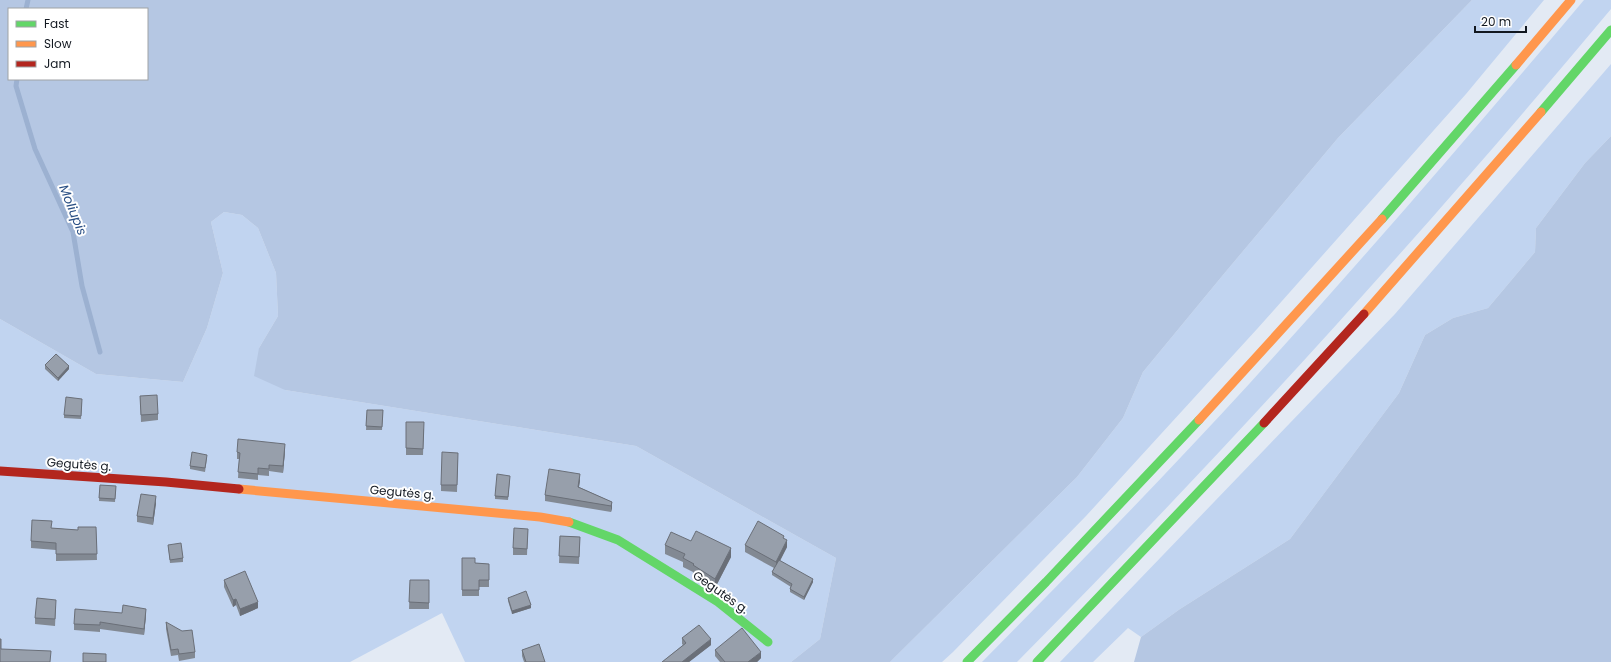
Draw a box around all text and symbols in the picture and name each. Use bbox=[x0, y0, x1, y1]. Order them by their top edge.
legend bbox=[8, 8, 148, 80]
scale bar bbox=[1475, 8, 1526, 34]
text: 20 m bbox=[1481, 13, 1511, 30]
text: Fast bbox=[44, 15, 69, 32]
text: Slow bbox=[44, 35, 72, 52]
text: Jam bbox=[44, 55, 71, 72]
water label: Moliupis bbox=[54, 182, 92, 238]
street label: Gegutės g. bbox=[46, 453, 112, 475]
street label: Gegutės g. bbox=[369, 481, 435, 503]
street label: Gegutės g. bbox=[690, 567, 752, 617]

